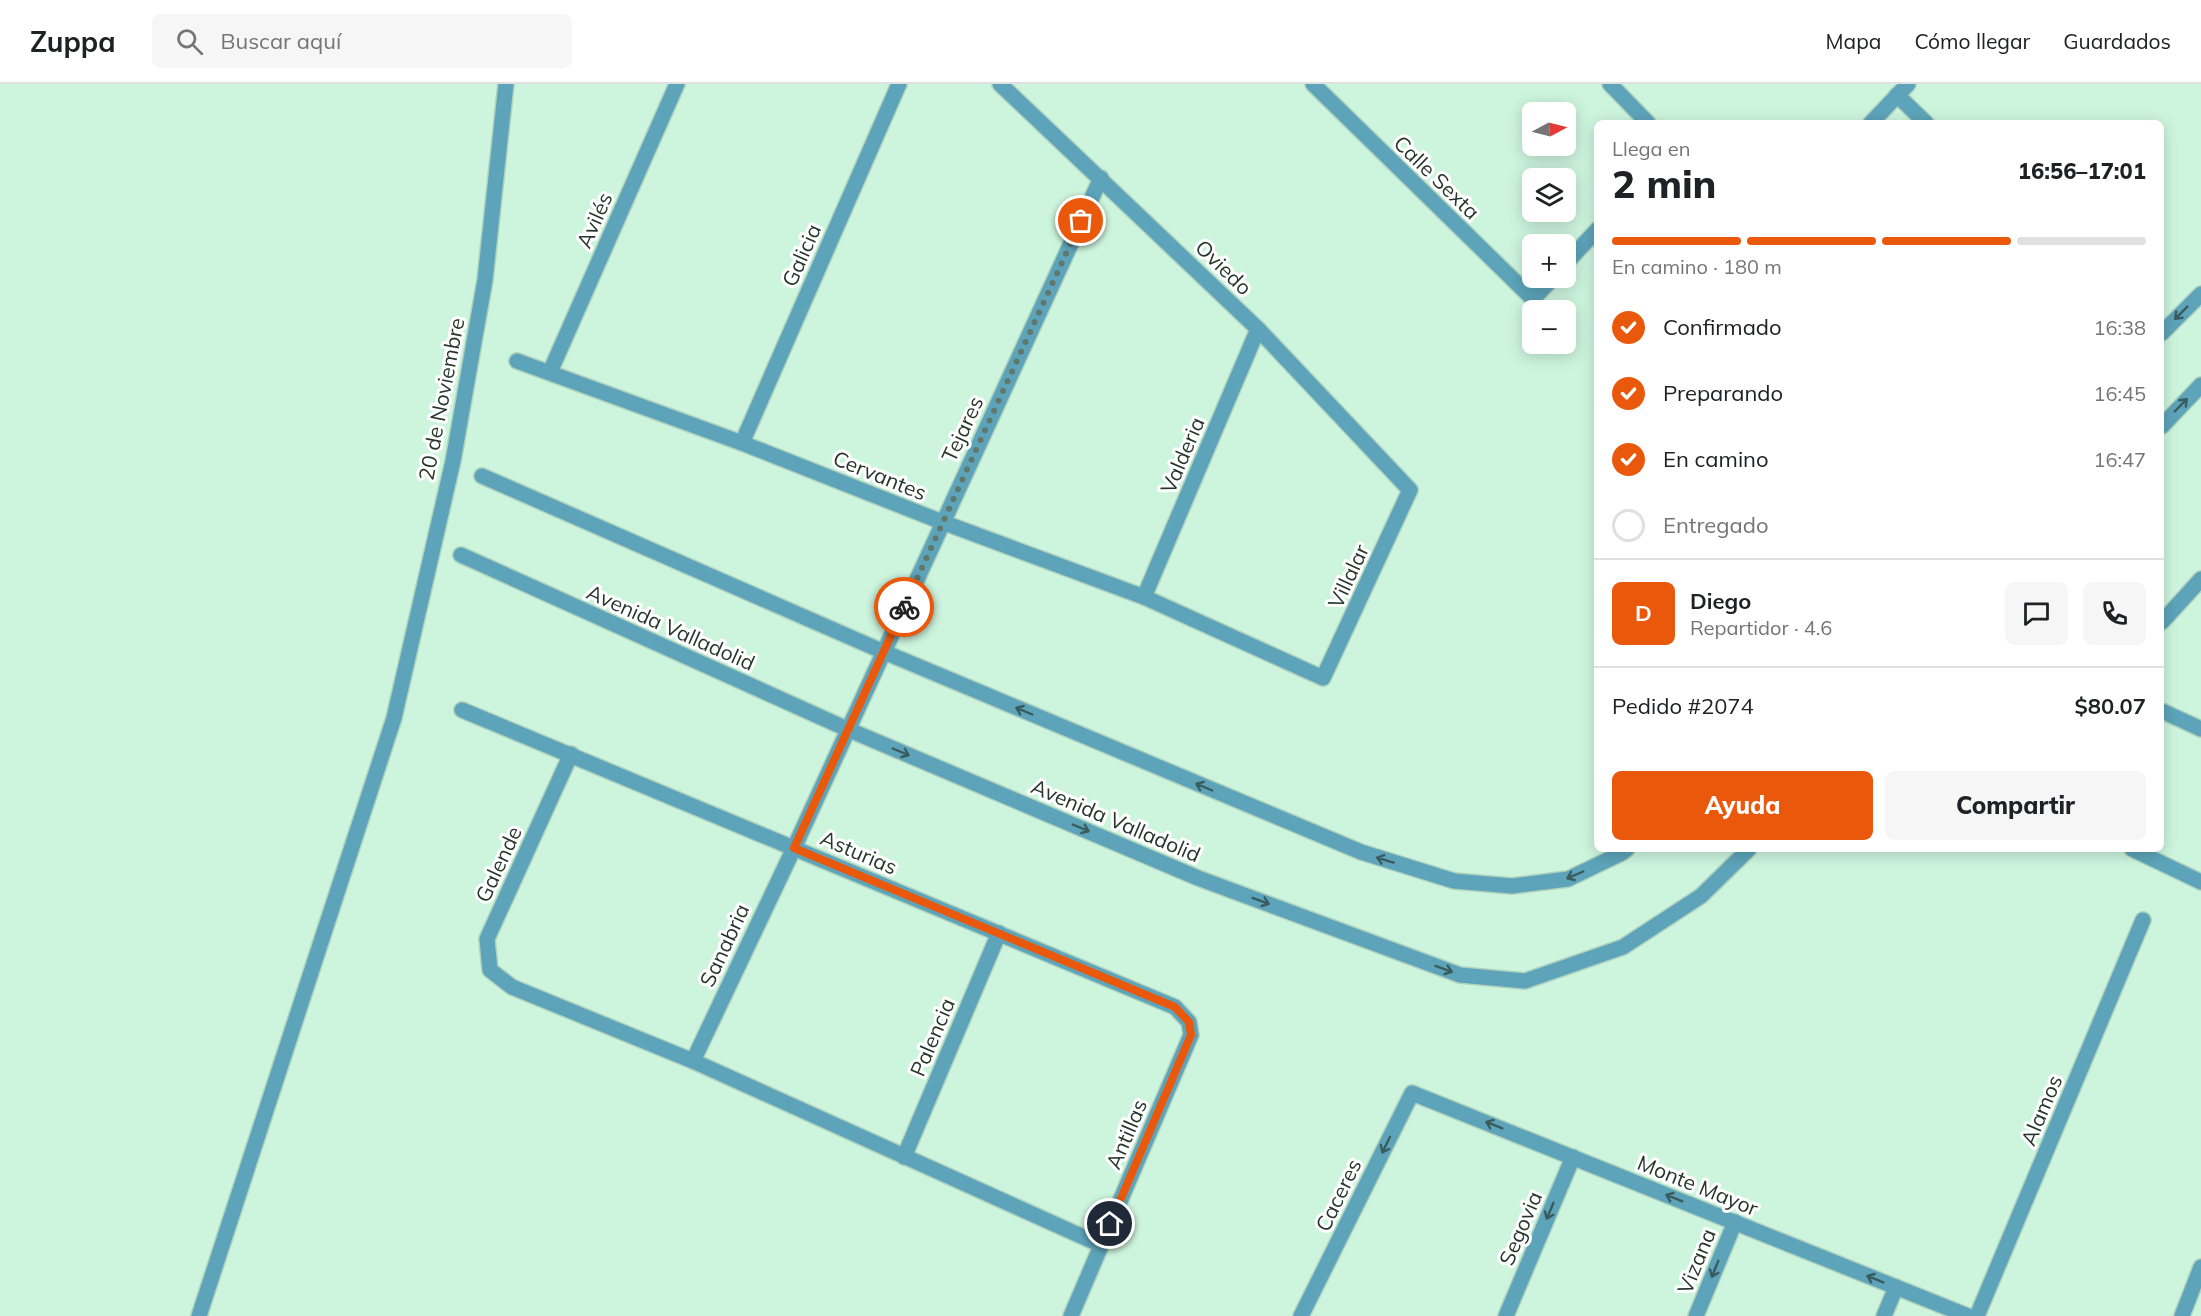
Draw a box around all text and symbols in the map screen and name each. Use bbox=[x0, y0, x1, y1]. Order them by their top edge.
search box bbox=[152, 14, 572, 68]
text: Zuppa bbox=[30, 24, 116, 59]
icon: search bbox=[173, 25, 206, 58]
text: Buscar aquí bbox=[221, 27, 341, 55]
text: Mapa bbox=[1826, 28, 1881, 54]
text: Cómo llegar bbox=[1914, 28, 2030, 54]
text: Guardados bbox=[2063, 28, 2171, 54]
north arrow bbox=[1522, 102, 1576, 156]
map controls bbox=[1522, 102, 1576, 354]
street label: Calle Sexta bbox=[1389, 130, 1485, 224]
text: Llega en bbox=[1612, 136, 1690, 161]
text: 16:56–17:01 bbox=[2018, 157, 2146, 185]
text: 2 min bbox=[1612, 159, 1717, 208]
button: layers bbox=[1522, 168, 1576, 222]
street label: Avilés bbox=[570, 188, 618, 252]
pin bbox=[1055, 195, 1106, 246]
icon: bag bbox=[1064, 204, 1097, 237]
street label: Galicia bbox=[776, 220, 826, 290]
street label: Oviedo bbox=[1190, 234, 1258, 300]
button: + bbox=[1522, 234, 1576, 288]
text: En camino · 180 m bbox=[1612, 254, 1782, 279]
button: − bbox=[1522, 300, 1576, 354]
one-way arrow bbox=[2174, 306, 2189, 321]
icon: check bbox=[1612, 311, 1645, 344]
text: Confirmado bbox=[1663, 313, 1782, 341]
street label: 20 de Noviembre bbox=[412, 315, 470, 483]
text: 16:38 bbox=[2093, 315, 2146, 340]
icon: check bbox=[1612, 377, 1645, 410]
text: Preparando bbox=[1663, 379, 1783, 407]
text: 16:45 bbox=[2093, 381, 2146, 406]
street label: Tejares bbox=[936, 392, 988, 466]
one-way arrow bbox=[2174, 398, 2189, 413]
street label: Valderia bbox=[1154, 413, 1210, 497]
icon: check bbox=[1612, 443, 1645, 476]
street label: Cervantes bbox=[830, 445, 930, 505]
text: En camino bbox=[1663, 445, 1769, 473]
text: 16:47 bbox=[2093, 447, 2146, 472]
text: Entregado bbox=[1663, 511, 1769, 539]
street label: Villalar bbox=[1322, 540, 1374, 612]
courier bbox=[874, 577, 934, 637]
street label: Avenida Valladolid bbox=[583, 578, 759, 676]
button: chat bbox=[2005, 582, 2068, 645]
button: phone bbox=[2083, 582, 2146, 645]
text: Diego bbox=[1690, 587, 1751, 615]
icon: bike bbox=[888, 591, 921, 624]
text: D bbox=[1635, 599, 1652, 627]
text: Repartidor · 4.6 bbox=[1690, 615, 1832, 640]
text: Pedido #2074 bbox=[1612, 692, 1754, 720]
text: $80.07 bbox=[2075, 692, 2146, 720]
one-way arrow bbox=[1016, 705, 1034, 716]
one-way arrow bbox=[891, 747, 910, 758]
button: Ayuda bbox=[1612, 771, 1873, 840]
button: Compartir bbox=[1885, 771, 2146, 840]
street label: Avenida Valladolid bbox=[1028, 773, 1204, 867]
one-way arrow bbox=[1196, 781, 1214, 792]
street label: Galende bbox=[469, 822, 527, 906]
one-way arrow bbox=[1071, 823, 1089, 834]
street label: Asturias bbox=[817, 824, 901, 880]
one-way arrow bbox=[1376, 854, 1395, 865]
one-way arrow bbox=[1567, 870, 1585, 881]
one-way arrow bbox=[1251, 897, 1270, 908]
street label: Sanabria bbox=[694, 899, 754, 991]
one-way arrow bbox=[1434, 965, 1453, 976]
street label: Palencia bbox=[904, 994, 960, 1080]
street label: Alamos bbox=[2015, 1071, 2067, 1149]
street label: Antillas bbox=[1100, 1095, 1152, 1173]
one-way arrow bbox=[1485, 1119, 1503, 1130]
one-way arrow bbox=[1380, 1136, 1392, 1153]
street label: Monte Mayor bbox=[1634, 1149, 1762, 1221]
street label: Caceres bbox=[1309, 1154, 1367, 1236]
street label: Segovia bbox=[1493, 1187, 1547, 1269]
one-way arrow bbox=[1666, 1192, 1684, 1203]
pin bbox=[1084, 1198, 1135, 1249]
one-way arrow bbox=[1544, 1201, 1555, 1220]
icon: home bbox=[1093, 1207, 1126, 1240]
street label: Vizana bbox=[1671, 1225, 1721, 1297]
one-way arrow bbox=[1709, 1259, 1720, 1278]
one-way arrow bbox=[1866, 1273, 1885, 1284]

